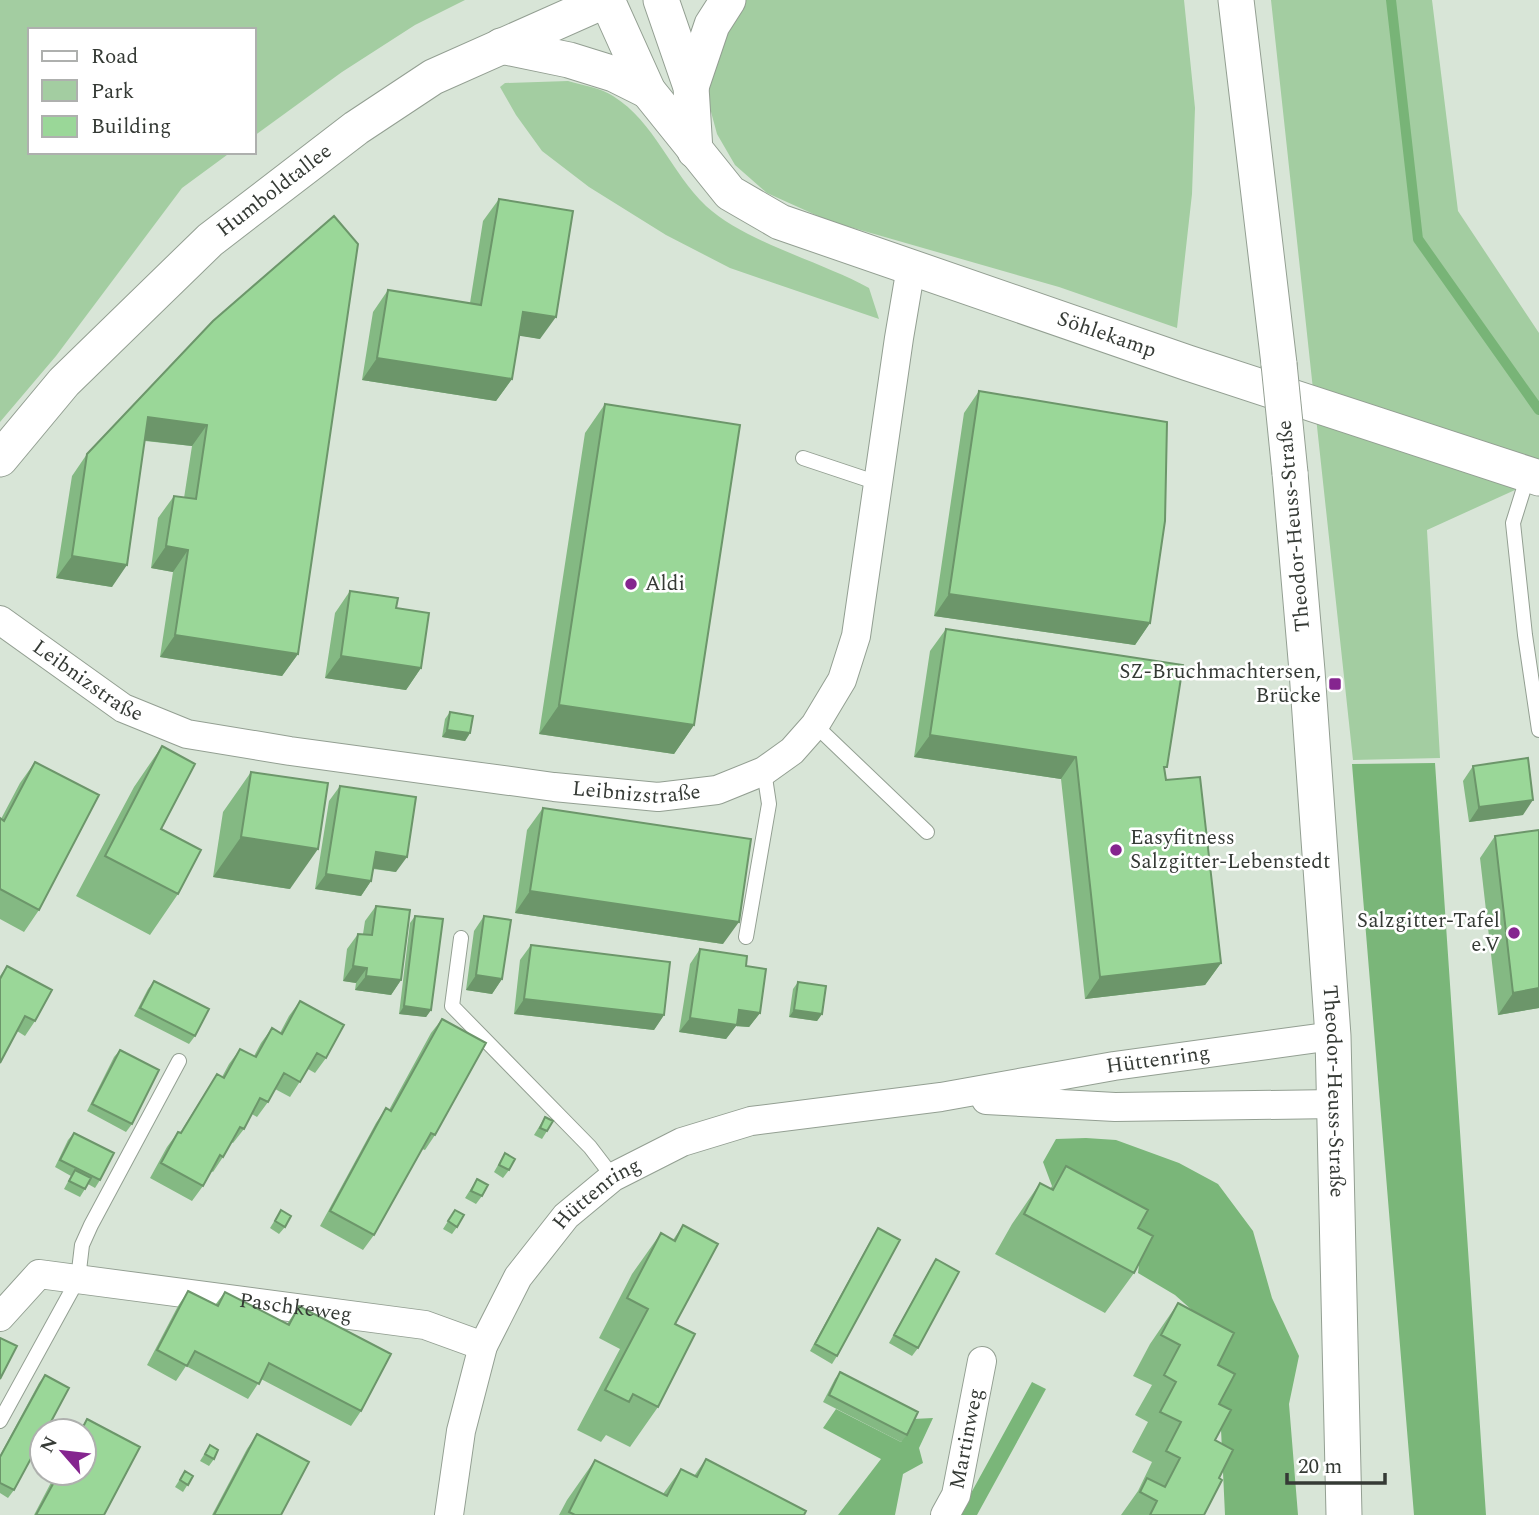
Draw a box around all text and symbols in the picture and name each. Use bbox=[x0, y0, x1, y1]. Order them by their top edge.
legend bbox=[28, 28, 256, 154]
text: Road bbox=[91, 41, 138, 73]
text: Park bbox=[91, 76, 135, 108]
text: Building bbox=[91, 111, 171, 143]
street label: Humboldtallee bbox=[210, 136, 339, 245]
street label: Söhlekamp bbox=[1053, 303, 1161, 367]
street label: Theodor-Heuss-Straße bbox=[1269, 419, 1319, 633]
place label: Aldi bbox=[645, 568, 685, 600]
marker: Aldi bbox=[623, 576, 639, 592]
street label: Leibnizstraße bbox=[25, 632, 148, 730]
place label: SZ-Bruchmachtersen, Brücke bbox=[1119, 656, 1321, 712]
marker: SZ-Bruchmachtersen, Brücke bbox=[1327, 676, 1343, 692]
street label: Leibnizstraße bbox=[571, 773, 702, 813]
place label: Easyfitness Salzgitter-Lebenstedt bbox=[1130, 822, 1330, 878]
marker: Easyfitness Salzgitter-Lebenstedt bbox=[1108, 842, 1124, 858]
place label: Salzgitter-Tafel e.V bbox=[1357, 905, 1500, 961]
marker: Salzgitter-Tafel e.V bbox=[1506, 925, 1522, 941]
street label: Theodor-Heuss-Straße bbox=[1313, 984, 1353, 1198]
street label: Hüttenring bbox=[1104, 1037, 1212, 1083]
street label: Hüttenring bbox=[545, 1149, 647, 1237]
street label: Paschkeweg bbox=[237, 1285, 354, 1331]
street label: Martinweg bbox=[941, 1386, 992, 1492]
north arrow bbox=[28, 1417, 98, 1487]
text: N bbox=[33, 1431, 66, 1458]
scale bar bbox=[1287, 1442, 1385, 1486]
text: 20 m bbox=[1298, 1451, 1342, 1483]

